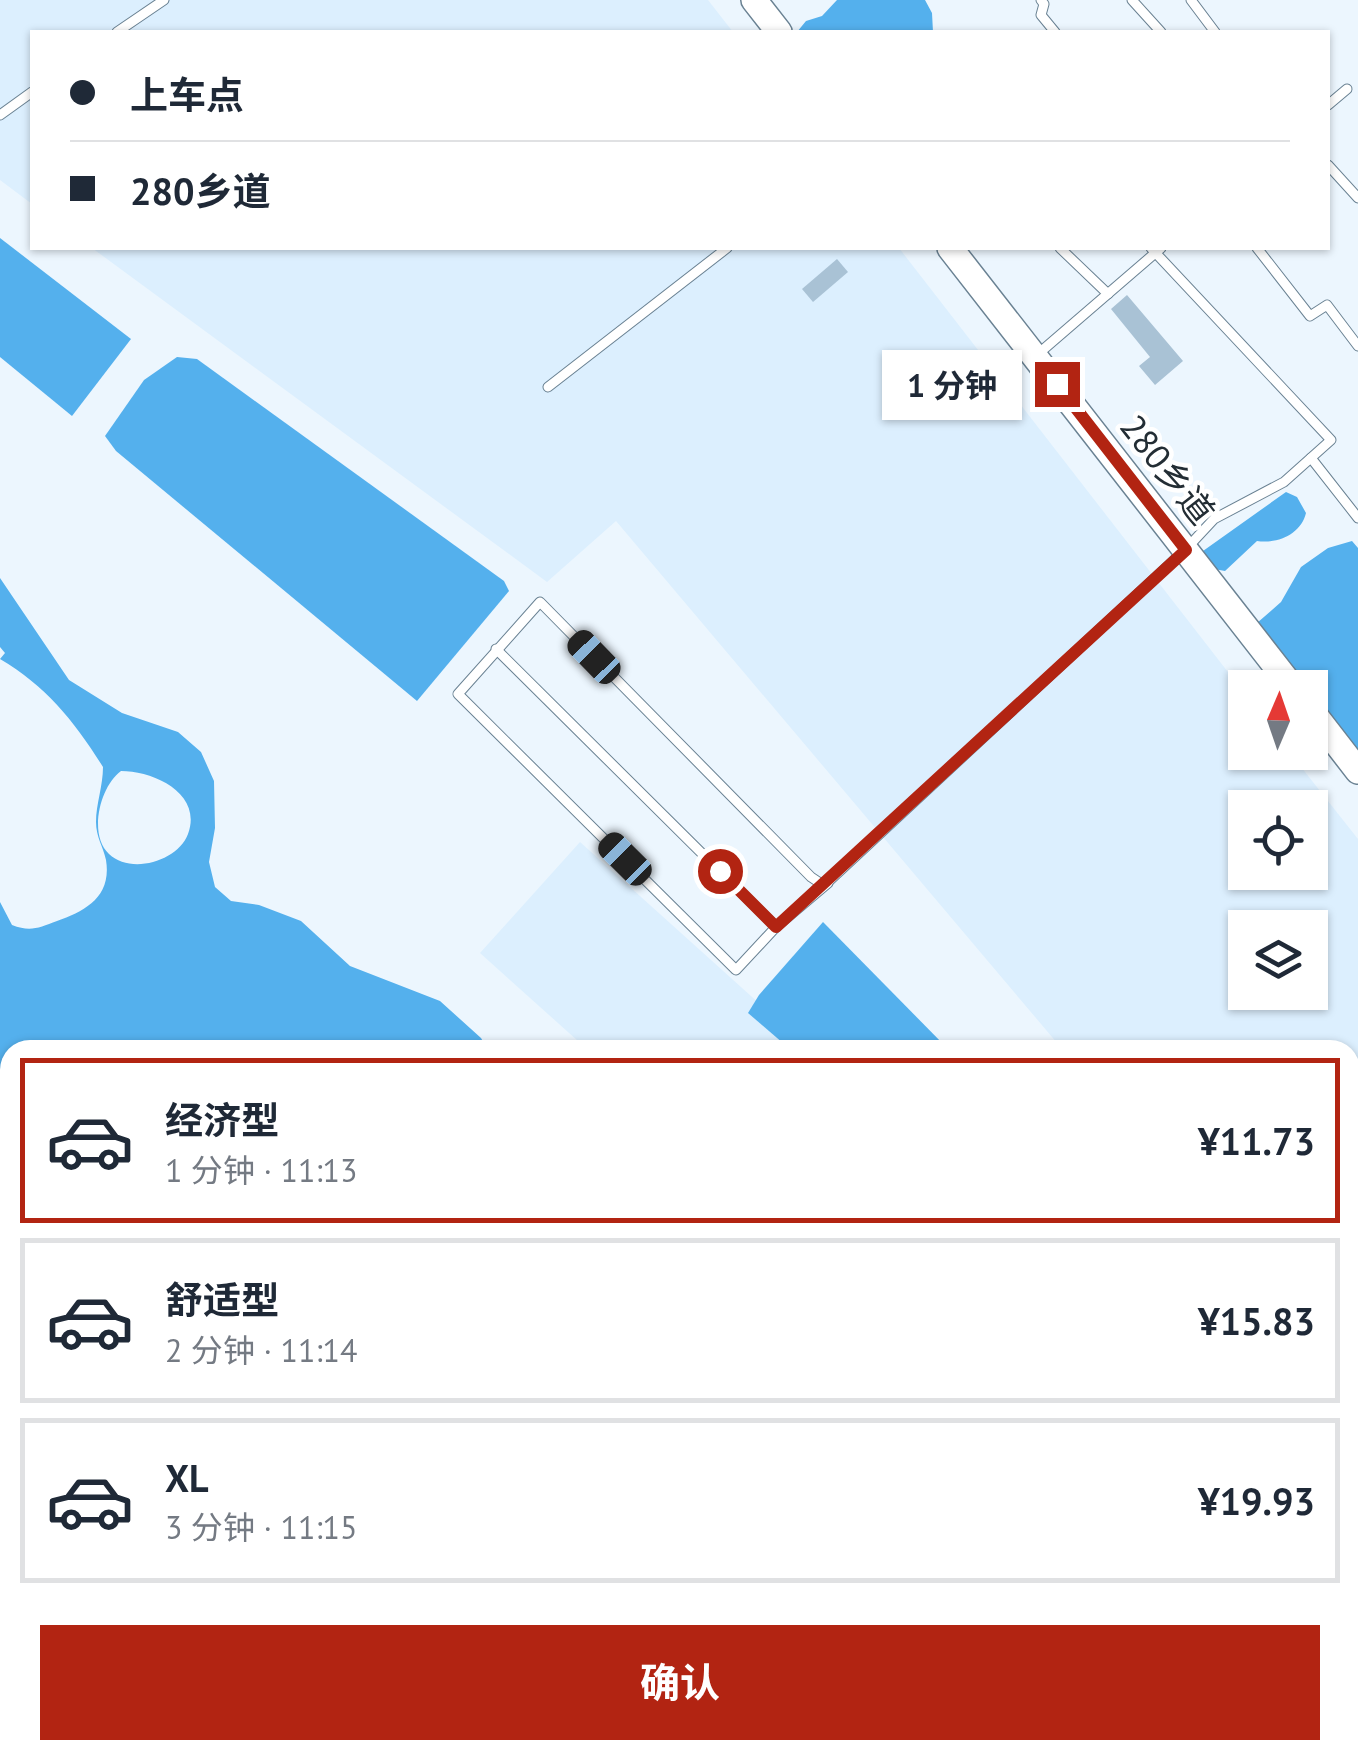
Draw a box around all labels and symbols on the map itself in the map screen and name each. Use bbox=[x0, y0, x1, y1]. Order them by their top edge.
callout: 1 分钟 bbox=[882, 349, 1022, 419]
route end bbox=[1035, 362, 1080, 407]
street label: 280乡道 bbox=[1111, 405, 1225, 533]
car bbox=[562, 625, 626, 689]
north arrow bbox=[1228, 670, 1328, 770]
car bbox=[593, 827, 657, 891]
route start bbox=[698, 849, 743, 894]

